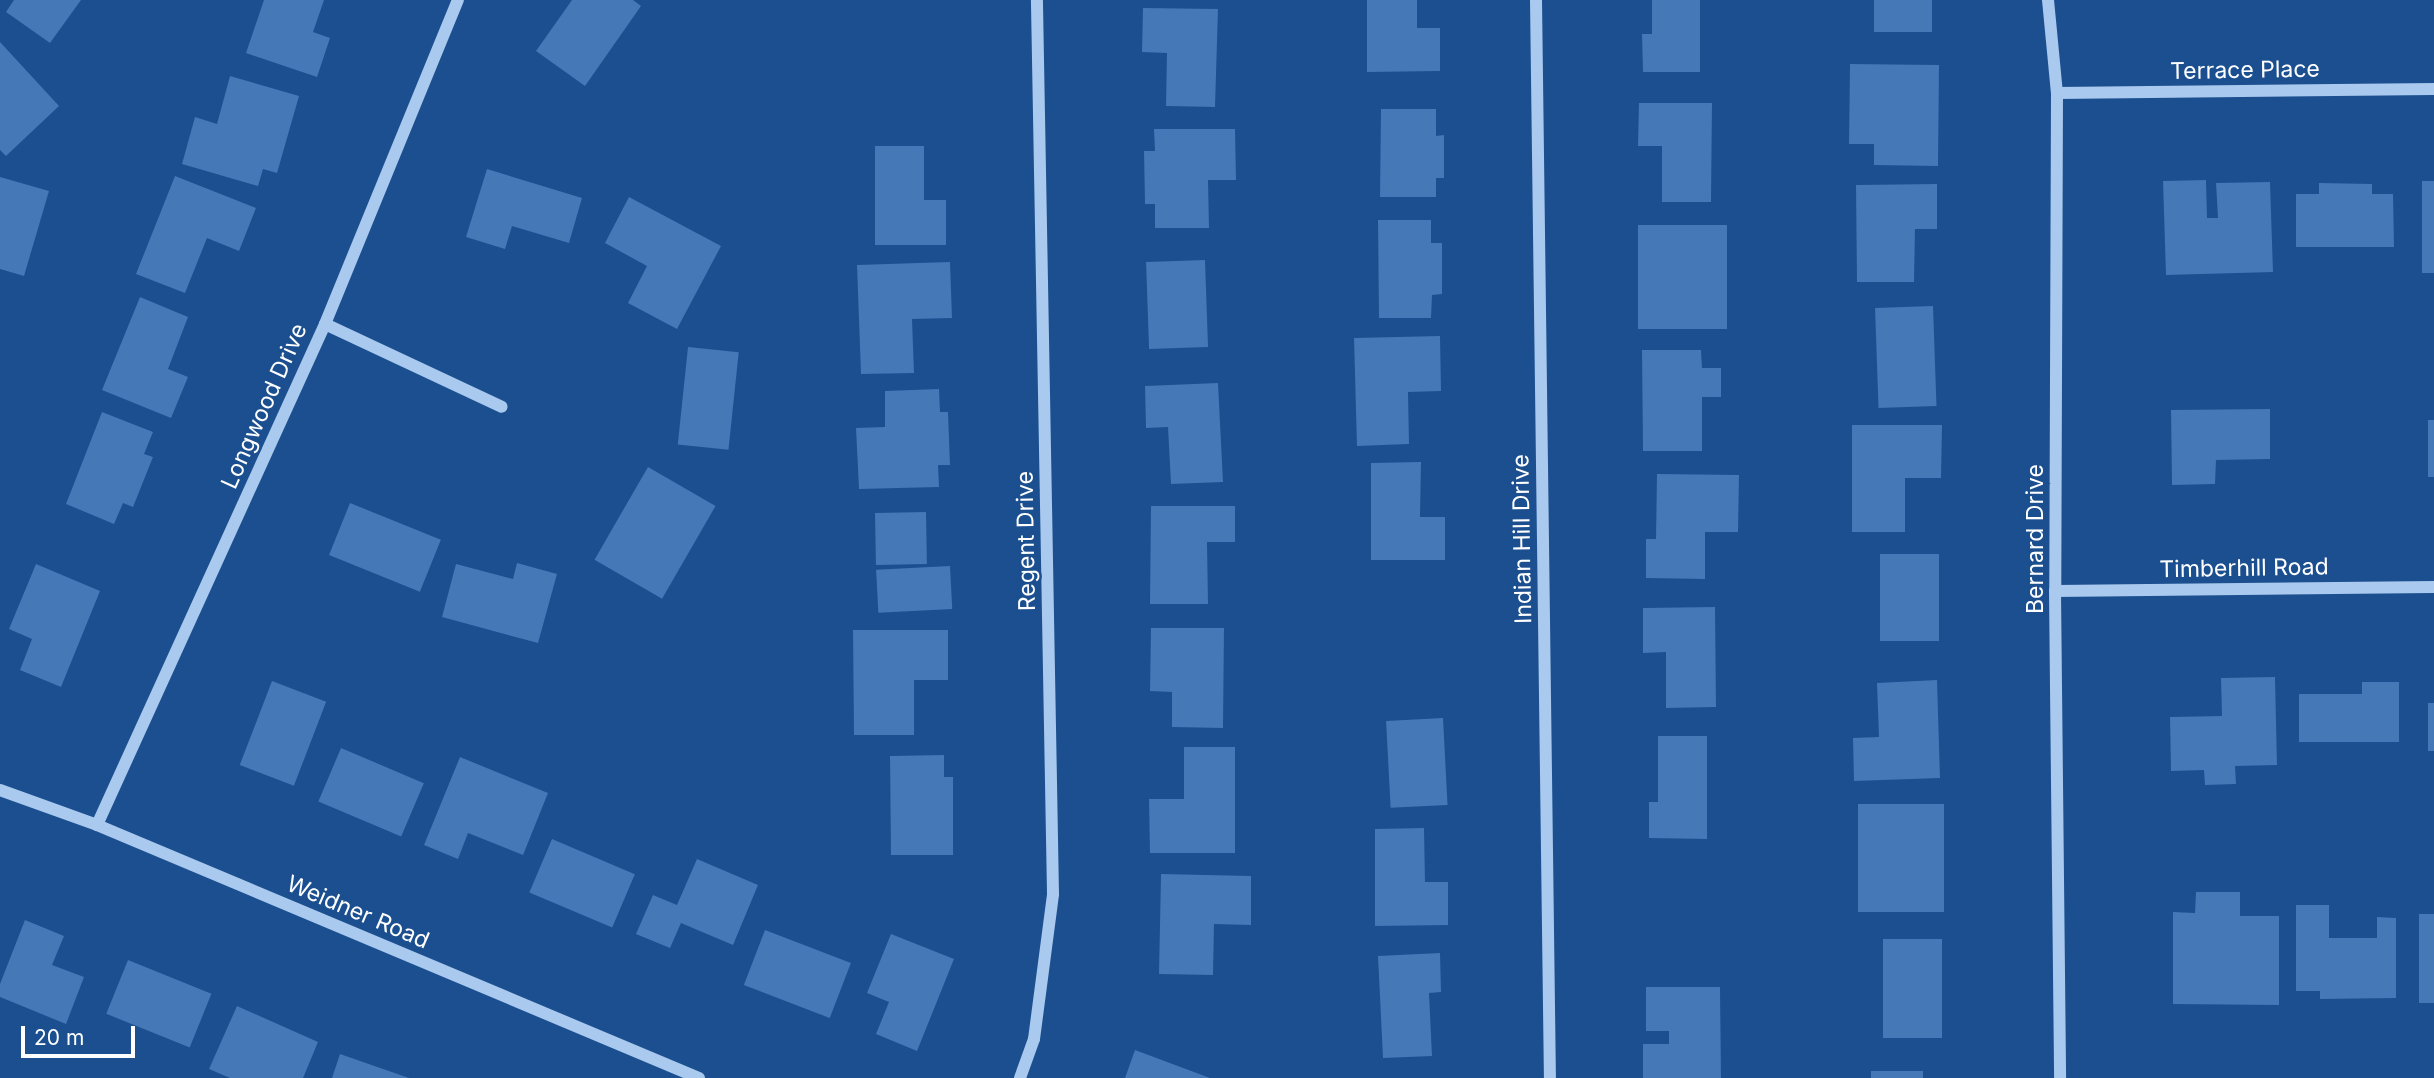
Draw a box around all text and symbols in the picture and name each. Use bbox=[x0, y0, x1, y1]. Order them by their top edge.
street label: Terrace Place bbox=[2170, 55, 2320, 85]
street label: Longwood Drive bbox=[215, 319, 313, 493]
street label: Indian Hill Drive bbox=[1507, 454, 1537, 624]
street label: Bernard Drive bbox=[2021, 464, 2049, 614]
street label: Regent Drive bbox=[1011, 471, 1041, 611]
street label: Timberhill Road bbox=[2159, 553, 2329, 583]
street label: Weidner Road bbox=[283, 870, 433, 954]
scale bar bbox=[24, 1012, 138, 1056]
text: 20 m bbox=[34, 1025, 84, 1050]

